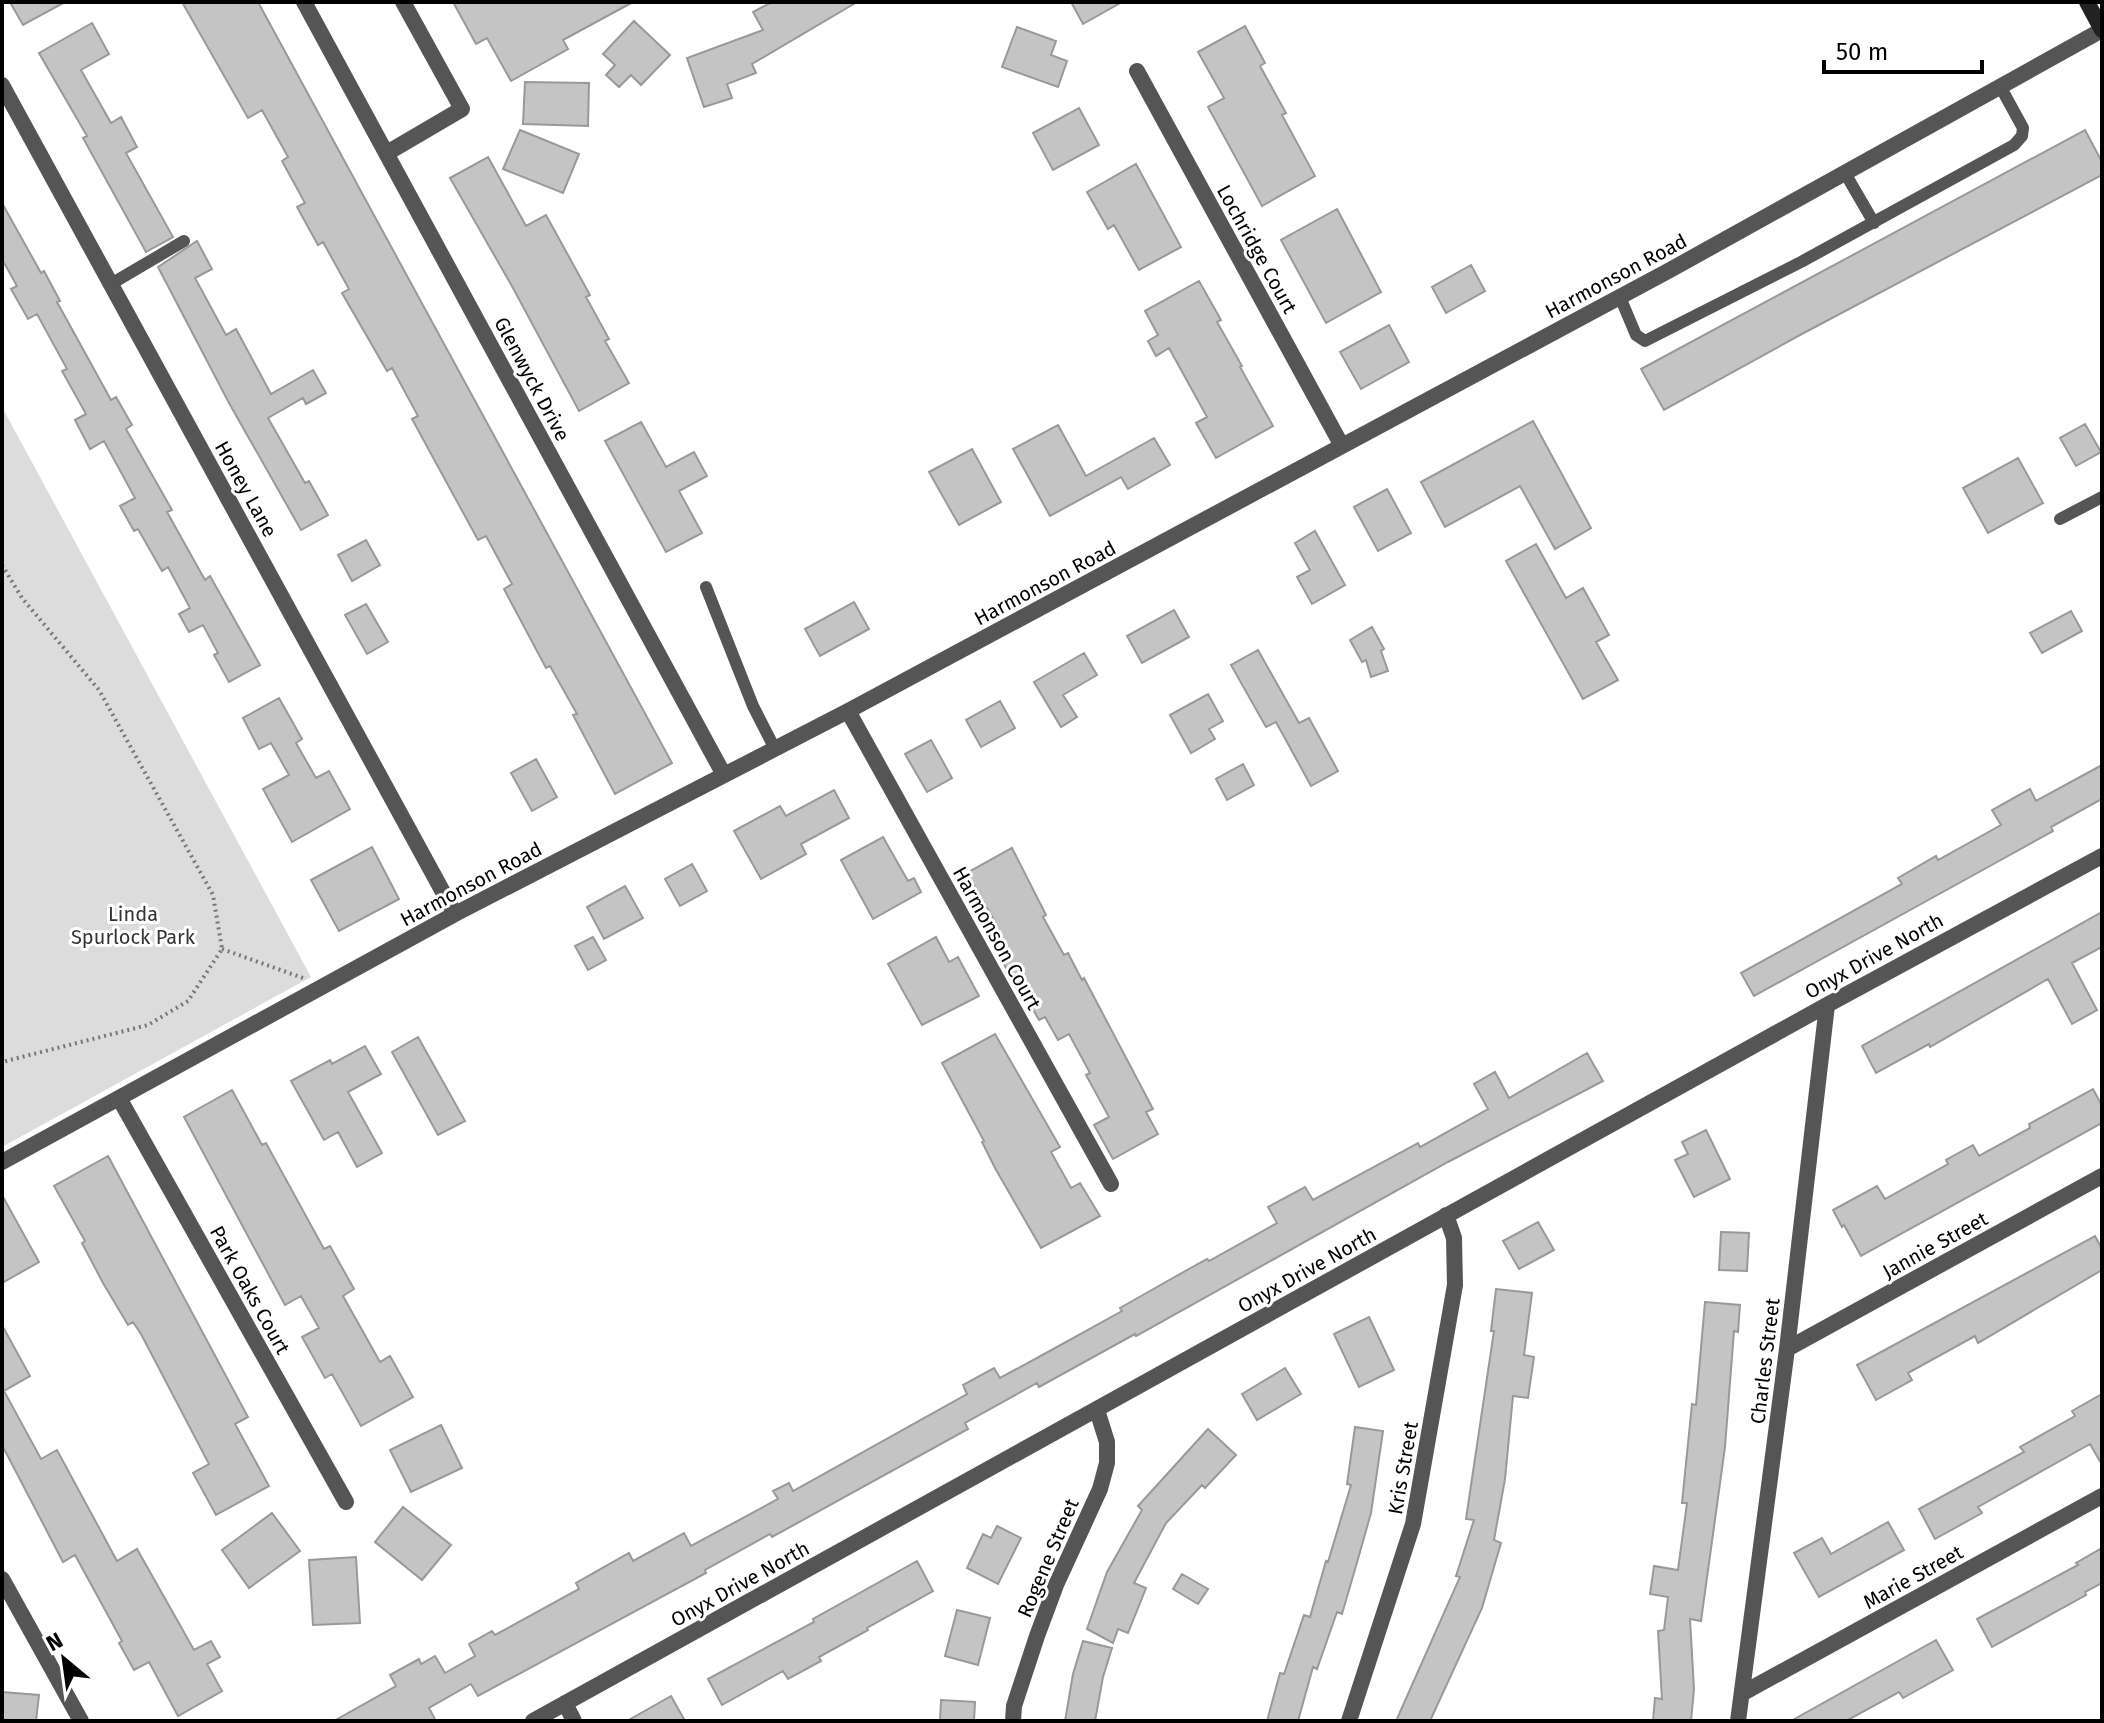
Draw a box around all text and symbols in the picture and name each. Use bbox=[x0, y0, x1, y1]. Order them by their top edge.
scale bar bbox=[1824, 24, 1982, 74]
text: 50 m bbox=[1836, 38, 1888, 66]
street label: Lochridge Court bbox=[1212, 181, 1303, 318]
street label: Harmonson Road bbox=[1541, 229, 1691, 323]
street label: Glenwyck Drive bbox=[489, 313, 575, 445]
street label: Honey Lane bbox=[210, 437, 282, 541]
street label: Harmonson Road bbox=[970, 536, 1120, 630]
street label: Harmonson Road bbox=[396, 837, 546, 931]
street label: Harmonson Court bbox=[948, 862, 1047, 1014]
park label: Linda Spurlock Park bbox=[71, 902, 196, 949]
street label: Onyx Drive North bbox=[1801, 908, 1947, 1004]
street label: Jannie Street bbox=[1878, 1206, 1992, 1284]
street label: Park Oaks Court bbox=[205, 1222, 296, 1359]
street label: Onyx Drive North bbox=[1234, 1222, 1380, 1318]
street label: Charles Street bbox=[1745, 1296, 1785, 1425]
street label: Kris Street bbox=[1383, 1419, 1423, 1516]
street label: Rogene Street bbox=[1012, 1494, 1084, 1621]
street label: Onyx Drive North bbox=[667, 1536, 813, 1632]
street label: Marie Street bbox=[1859, 1539, 1968, 1614]
north arrow bbox=[24, 1619, 104, 1699]
text: N bbox=[42, 1627, 67, 1657]

